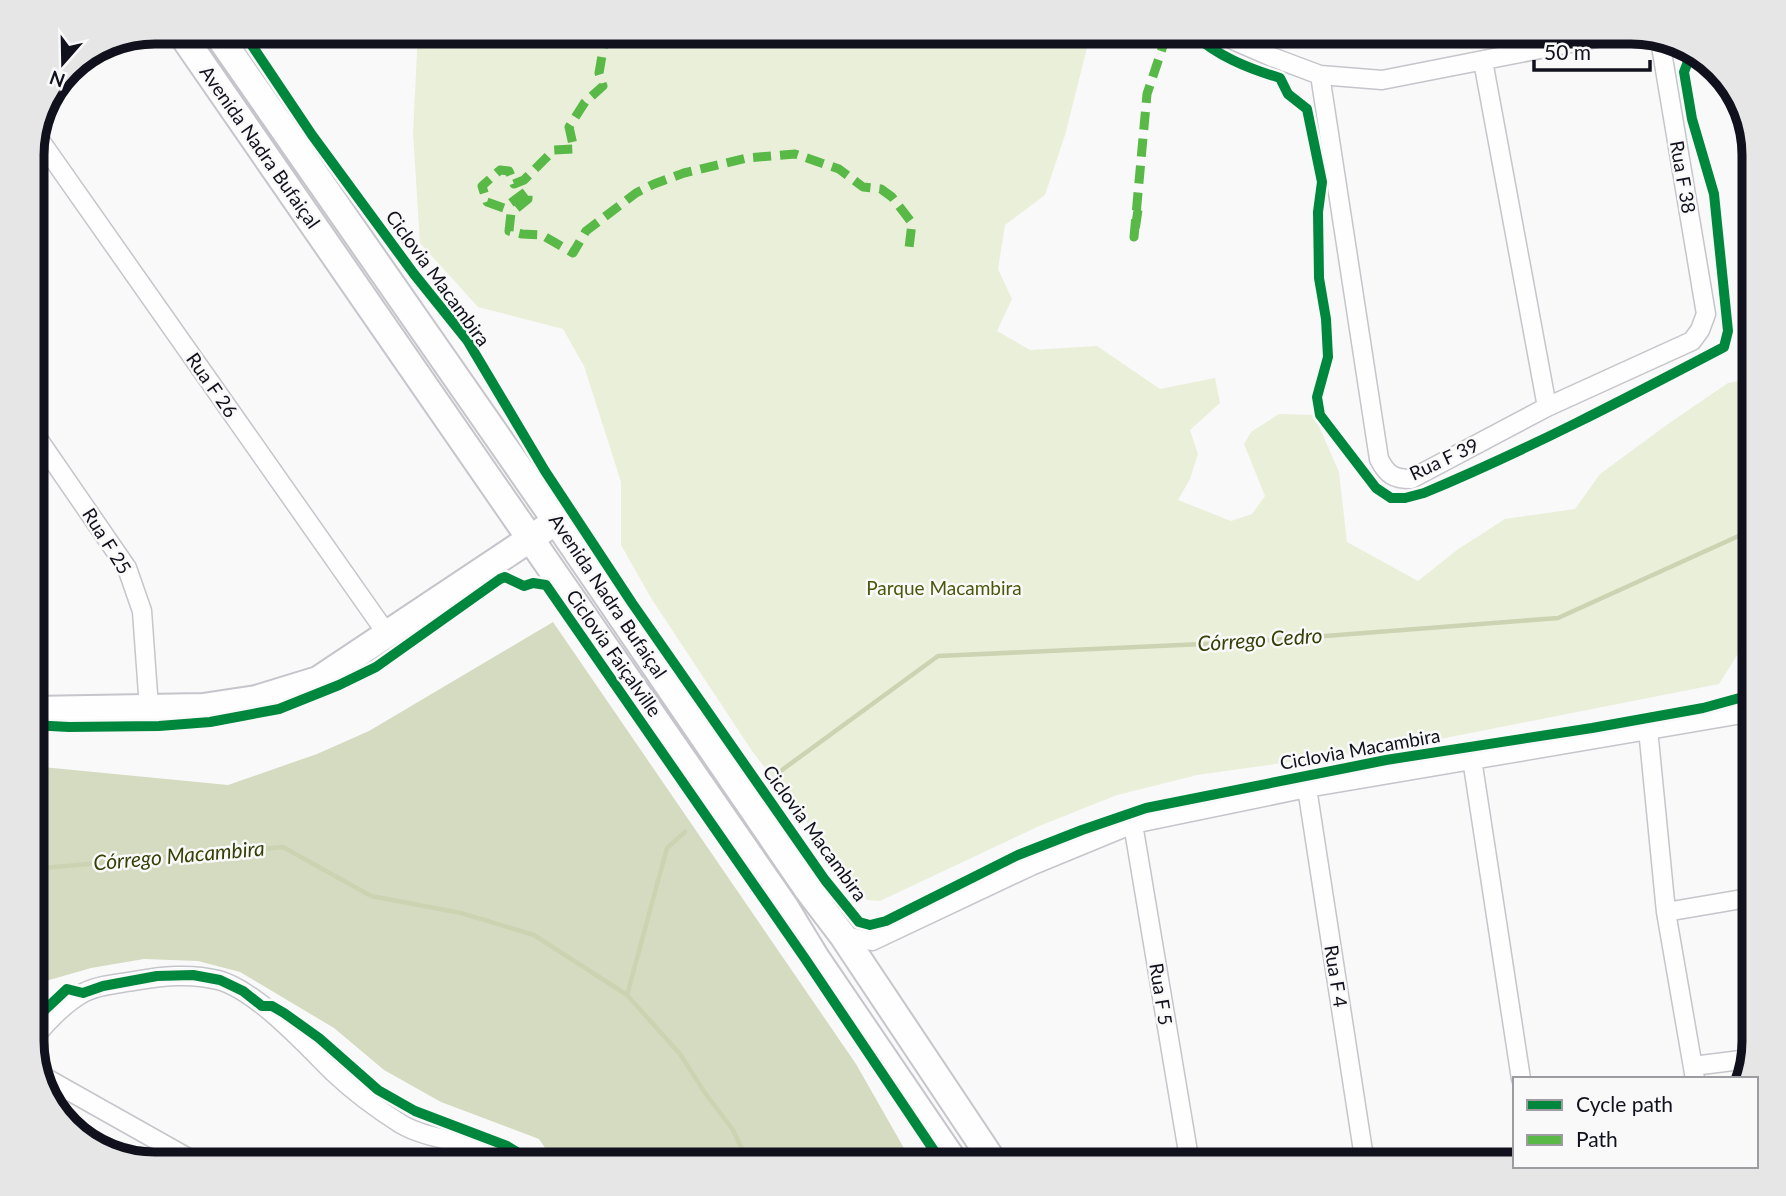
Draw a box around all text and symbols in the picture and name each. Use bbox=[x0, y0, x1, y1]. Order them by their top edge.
north arrow bbox=[28, 28, 98, 98]
scale bar bbox=[1534, 28, 1650, 72]
text: 50 m bbox=[1544, 39, 1591, 64]
street label: Avenida Nadra Bufaiçal bbox=[196, 61, 325, 233]
text: N bbox=[46, 66, 68, 93]
street label: Rua F 38 bbox=[1666, 139, 1701, 215]
street label: Ciclovia Macambira bbox=[381, 205, 495, 350]
street label: Rua F 26 bbox=[182, 348, 243, 421]
street label: Rua F 39 bbox=[1406, 433, 1482, 485]
street label: Rua F 25 bbox=[78, 503, 137, 578]
street label: Avenida Nadra Bufaiçal bbox=[545, 509, 672, 682]
park label: Parque Macambira bbox=[866, 576, 1022, 599]
street label: Ciclovia Faiçalville bbox=[562, 585, 667, 721]
water label: Córrego Cedro bbox=[1197, 622, 1323, 655]
street label: Ciclovia Macambira bbox=[1278, 723, 1442, 774]
street label: Ciclovia Macambira bbox=[758, 760, 872, 905]
water label: Córrego Macambira bbox=[92, 835, 266, 874]
street label: Rua F 4 bbox=[1320, 943, 1353, 1009]
street label: Rua F 5 bbox=[1145, 961, 1178, 1027]
legend bbox=[1513, 1077, 1758, 1168]
text: Cycle path bbox=[1576, 1091, 1673, 1116]
text: Path bbox=[1576, 1126, 1618, 1151]

